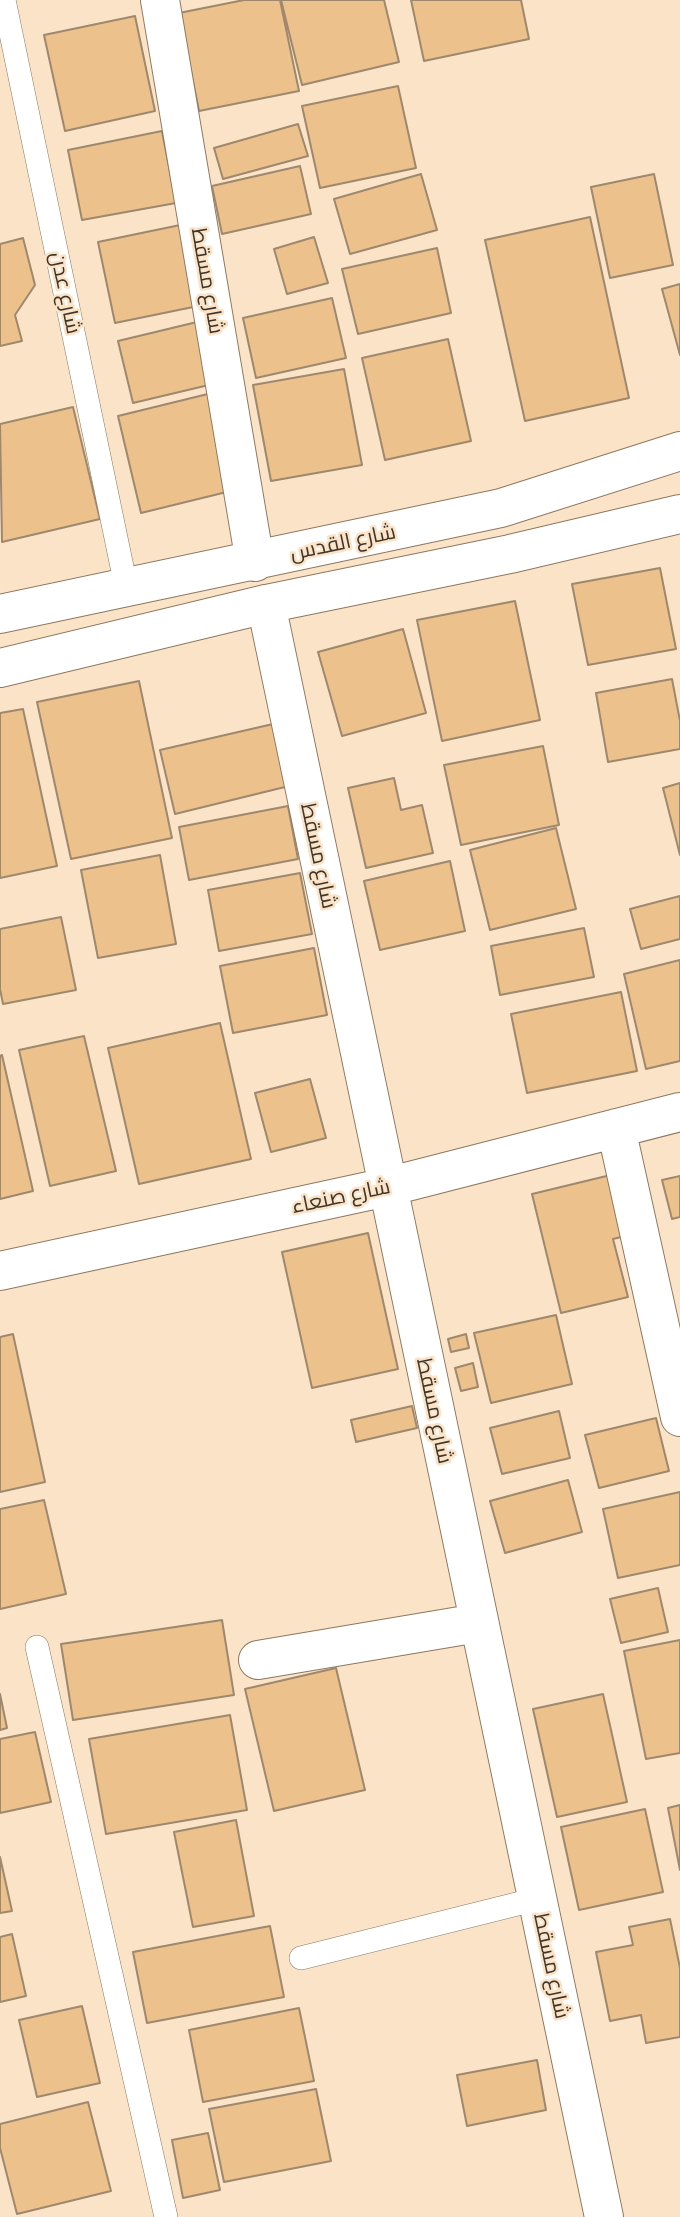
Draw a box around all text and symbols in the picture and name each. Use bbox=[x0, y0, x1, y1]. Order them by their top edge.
street label: شارع مسقط bbox=[185, 226, 229, 336]
street label: شارع عدن bbox=[44, 250, 86, 336]
street label: شارع القدس bbox=[288, 520, 398, 566]
street label: شارع مسقط bbox=[295, 801, 341, 911]
street label: شارع صنعاء bbox=[289, 1174, 393, 1220]
street label: شارع مسقط bbox=[411, 1356, 457, 1466]
street label: شارع مسقط bbox=[528, 1911, 574, 2021]

